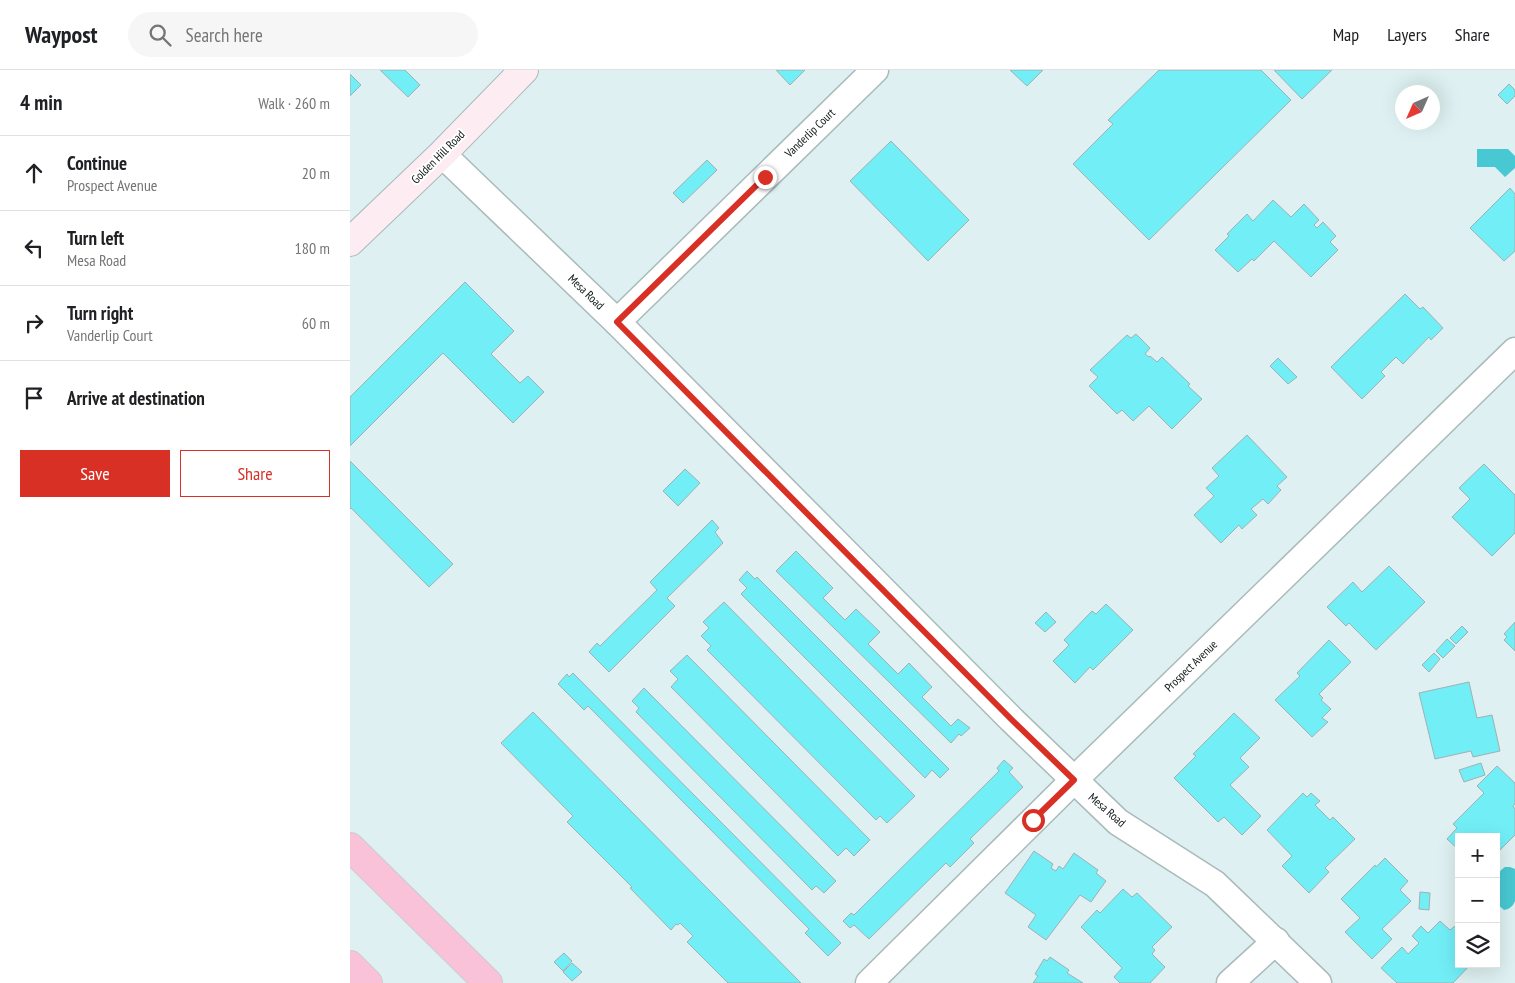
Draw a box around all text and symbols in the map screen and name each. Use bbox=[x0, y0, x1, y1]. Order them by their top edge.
search box bbox=[128, 12, 478, 57]
text: Waypost bbox=[25, 19, 98, 50]
icon: search bbox=[146, 21, 174, 49]
text: Search here bbox=[186, 23, 263, 47]
text: Map bbox=[1333, 23, 1359, 46]
text: Layers bbox=[1387, 23, 1427, 46]
text: Share bbox=[1455, 23, 1490, 46]
north arrow bbox=[1395, 85, 1440, 130]
text: 4 min bbox=[20, 89, 62, 116]
text: Walk · 260 m bbox=[258, 93, 330, 113]
street label: Vanderlip Court bbox=[781, 104, 838, 161]
street label: Golden Hill Road bbox=[408, 127, 468, 187]
text: Continue bbox=[67, 151, 127, 175]
icon: ahead bbox=[20, 159, 48, 187]
text: 20 m bbox=[302, 163, 330, 183]
route end bbox=[754, 166, 777, 189]
text: Prospect Avenue bbox=[67, 175, 157, 195]
text: Turn left bbox=[67, 226, 124, 250]
icon: left bbox=[20, 234, 48, 262]
text: 180 m bbox=[295, 238, 330, 258]
text: Mesa Road bbox=[67, 250, 126, 270]
street label: Mesa Road bbox=[565, 271, 608, 312]
text: Turn right bbox=[67, 301, 133, 325]
icon: right bbox=[20, 309, 48, 337]
text: 60 m bbox=[302, 313, 330, 333]
text: Vanderlip Court bbox=[67, 325, 153, 345]
icon: arrive bbox=[20, 384, 48, 412]
text: Arrive at destination bbox=[67, 386, 205, 410]
button: Save bbox=[20, 450, 170, 497]
button: Share bbox=[180, 450, 330, 497]
street label: Prospect Avenue bbox=[1161, 637, 1220, 695]
street label: Mesa Road bbox=[1086, 789, 1129, 830]
route start bbox=[1022, 809, 1045, 832]
map controls bbox=[1455, 833, 1500, 968]
button: + bbox=[1455, 833, 1500, 878]
button: − bbox=[1455, 878, 1500, 923]
button: layers bbox=[1455, 923, 1500, 968]

